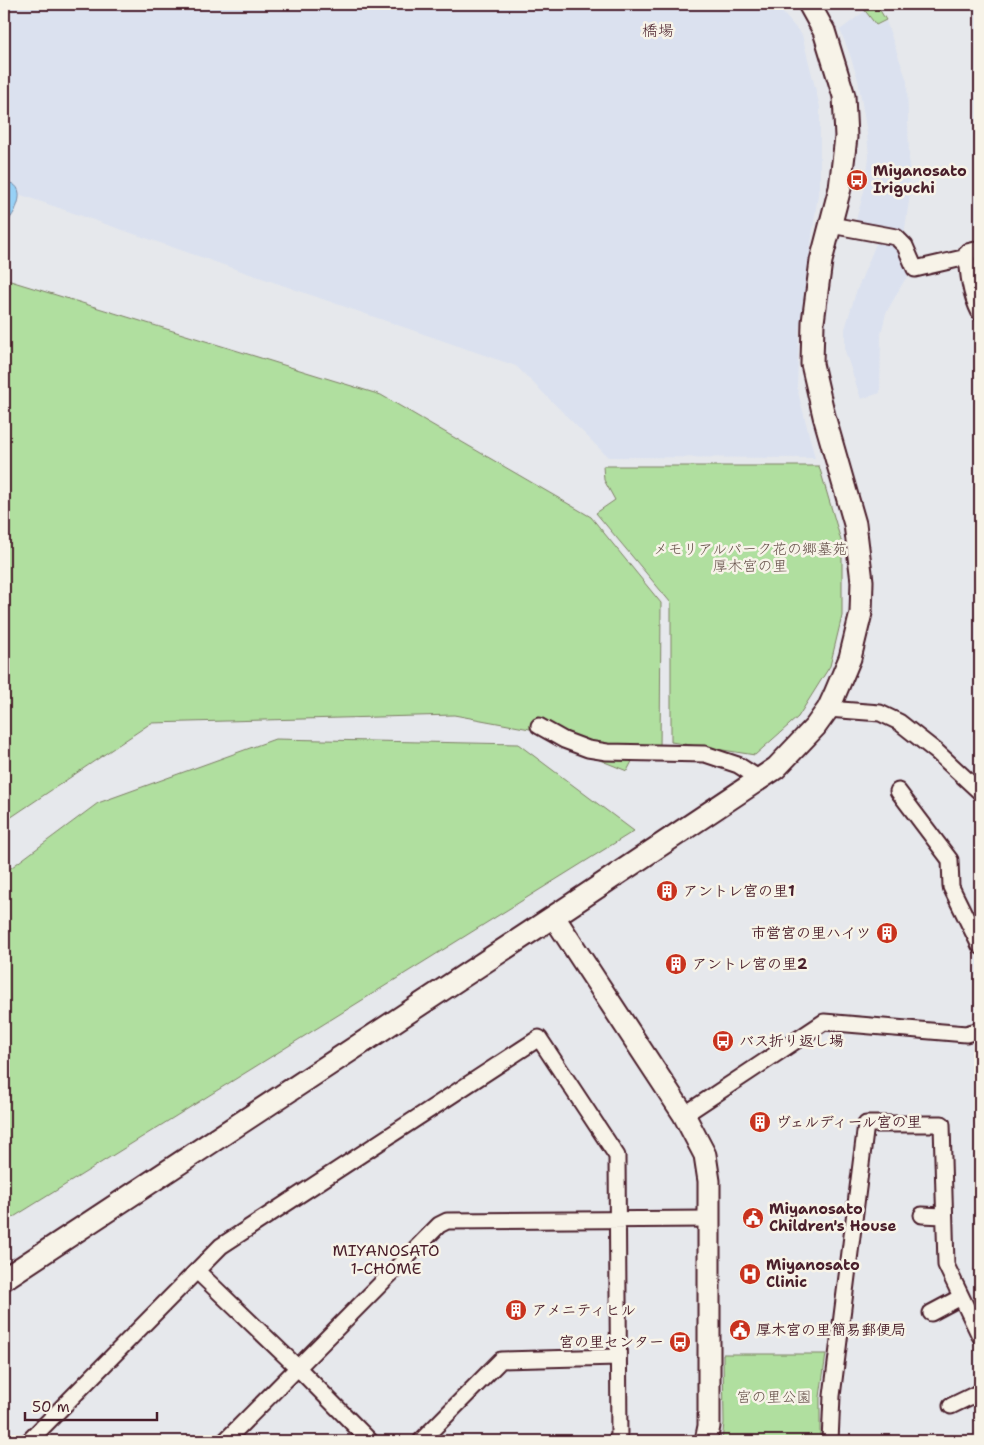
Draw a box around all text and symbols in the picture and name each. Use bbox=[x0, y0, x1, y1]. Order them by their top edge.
district label: 橋場 bbox=[642, 20, 674, 41]
place label: Miyanosato Iriguchi bbox=[873, 161, 967, 198]
bus stop icon: Miyanosato Iriguchi bbox=[845, 168, 869, 192]
park label: メモリアルパーク花の郷墓苑 厚木宮の里 bbox=[653, 539, 847, 576]
building icon: アントレ宮の里1 bbox=[655, 879, 679, 903]
place label: アントレ宮の里1 bbox=[683, 881, 795, 901]
building icon: 市営宮の里ハイツ bbox=[875, 921, 899, 945]
place label: 市営宮の里ハイツ bbox=[751, 923, 871, 943]
building icon: アントレ宮の里2 bbox=[664, 952, 688, 976]
place label: アントレ宮の里2 bbox=[692, 954, 808, 974]
bus stop icon: バス折り返し場 bbox=[711, 1029, 735, 1053]
place label: バス折り返し場 bbox=[739, 1031, 844, 1051]
building icon: ヴェルディール宮の里 bbox=[748, 1110, 772, 1134]
place label: ヴェルディール宮の里 bbox=[776, 1112, 922, 1132]
place label: Miyanosato Children's House bbox=[769, 1199, 897, 1236]
public building icon: Miyanosato Children's House bbox=[741, 1206, 765, 1230]
district label: MIYANOSATO 1-CHOME bbox=[332, 1240, 440, 1279]
place label: Miyanosato Clinic bbox=[766, 1255, 860, 1292]
hospital icon: Miyanosato Clinic bbox=[738, 1262, 762, 1286]
building icon: アメニティヒル bbox=[504, 1298, 528, 1322]
place label: アメニティヒル bbox=[532, 1300, 636, 1320]
public building icon: 厚木宮の里簡易郵便局 bbox=[728, 1318, 752, 1342]
place label: 厚木宮の里簡易郵便局 bbox=[756, 1320, 906, 1340]
bus stop icon: 宮の里センター bbox=[668, 1330, 692, 1354]
place label: 宮の里センター bbox=[559, 1332, 664, 1352]
park label: 宮の里公園 bbox=[736, 1387, 812, 1407]
scale bar bbox=[25, 1390, 158, 1422]
text: 50 m bbox=[32, 1397, 70, 1417]

